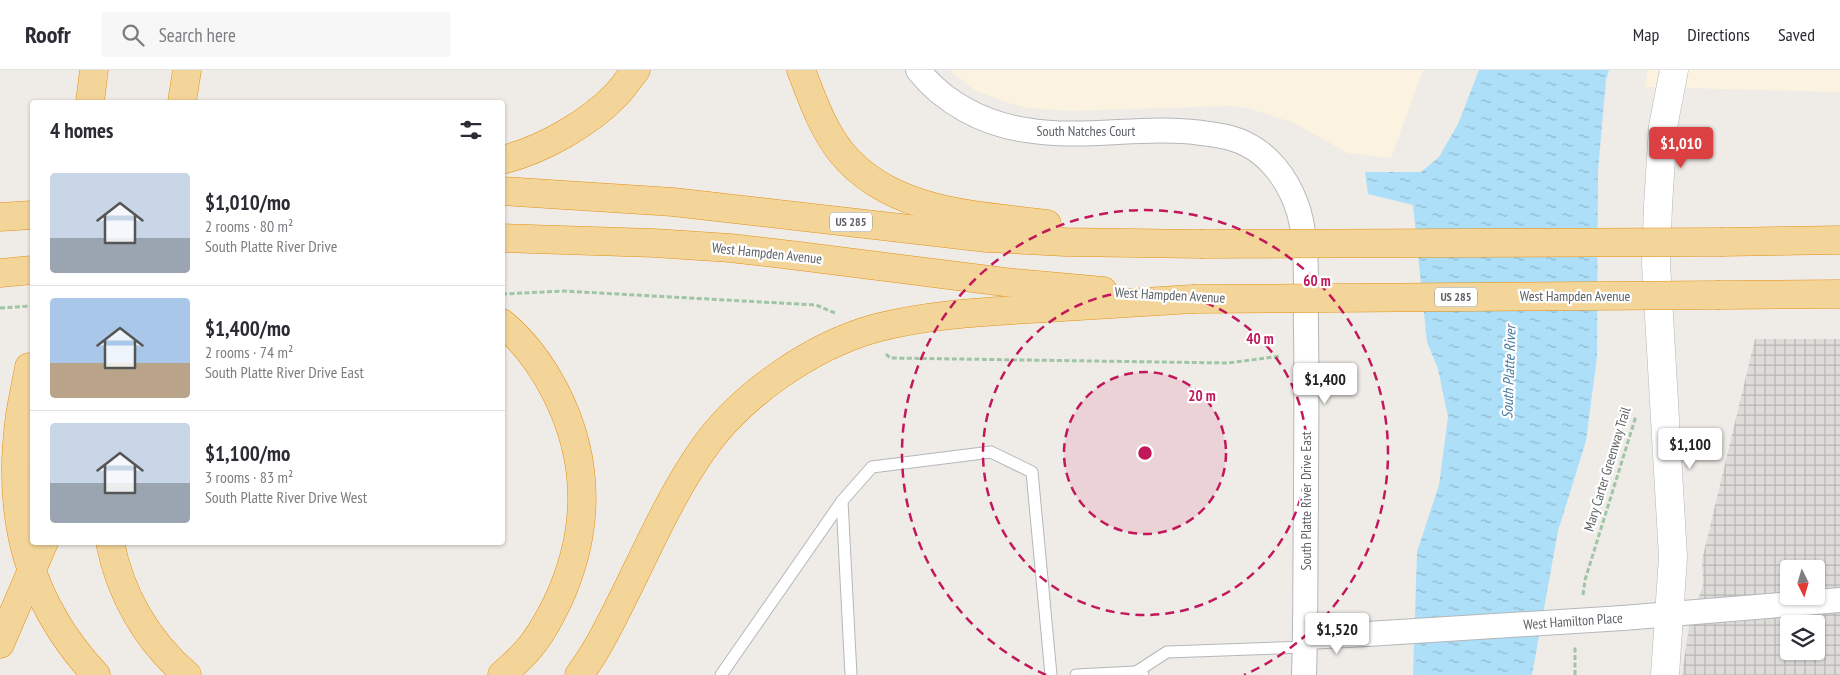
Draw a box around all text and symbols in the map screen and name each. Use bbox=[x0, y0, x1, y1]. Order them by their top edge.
search box bbox=[101, 12, 451, 57]
text: Roofr bbox=[25, 19, 71, 50]
icon: search bbox=[119, 21, 147, 49]
text: Search here bbox=[159, 23, 236, 47]
text: Map bbox=[1633, 23, 1659, 46]
text: Directions bbox=[1687, 23, 1750, 46]
text: Saved bbox=[1778, 23, 1815, 46]
icon: filters bbox=[457, 116, 485, 144]
text: 4 homes bbox=[50, 117, 113, 144]
street label: South Natches Court bbox=[1037, 122, 1136, 140]
pin: $1,010 bbox=[1640, 126, 1722, 169]
text: $1,010 bbox=[1660, 133, 1702, 153]
text: $1,010/mo bbox=[205, 189, 290, 216]
icon: home bbox=[90, 193, 150, 253]
road number: US 285 bbox=[830, 212, 872, 232]
text: 2 rooms · 80 m² bbox=[205, 216, 293, 236]
text: South Platte River Drive bbox=[205, 236, 337, 256]
street label: West Hampden Avenue bbox=[711, 238, 823, 268]
text: 60 m bbox=[1303, 271, 1331, 290]
street label: West Hampden Avenue bbox=[1114, 283, 1226, 307]
street label: West Hampden Avenue bbox=[1520, 287, 1630, 305]
road number: US 285 bbox=[1435, 288, 1477, 306]
text: $1,400/mo bbox=[205, 315, 290, 342]
icon: home bbox=[90, 318, 150, 378]
water label: South Platte River bbox=[1497, 323, 1520, 419]
text: 40 m bbox=[1246, 329, 1274, 348]
text: 2 rooms · 74 m² bbox=[205, 342, 293, 362]
text: South Platte River Drive East bbox=[205, 362, 364, 382]
pin: $1,400 bbox=[1284, 362, 1366, 405]
text: $1,400 bbox=[1304, 369, 1346, 389]
text: 20 m bbox=[1188, 386, 1216, 405]
street label: Mary Carter Greenway Trail bbox=[1580, 404, 1635, 533]
pin: $1,100 bbox=[1649, 428, 1731, 470]
street label: South Platte River Drive East bbox=[1297, 431, 1315, 570]
text: $1,100 bbox=[1669, 434, 1711, 454]
text: $1,100/mo bbox=[205, 440, 290, 467]
icon: home bbox=[90, 443, 150, 503]
centre of rings bbox=[1136, 444, 1154, 462]
text: 3 rooms · 83 m² bbox=[205, 467, 293, 487]
text: South Platte River Drive West bbox=[205, 487, 367, 507]
north arrow bbox=[1780, 560, 1825, 605]
map controls bbox=[1780, 560, 1825, 660]
street label: West Hamilton Place bbox=[1523, 609, 1623, 633]
pin: $1,520 bbox=[1296, 612, 1378, 655]
button: layers bbox=[1780, 615, 1825, 660]
text: $1,520 bbox=[1316, 619, 1358, 639]

